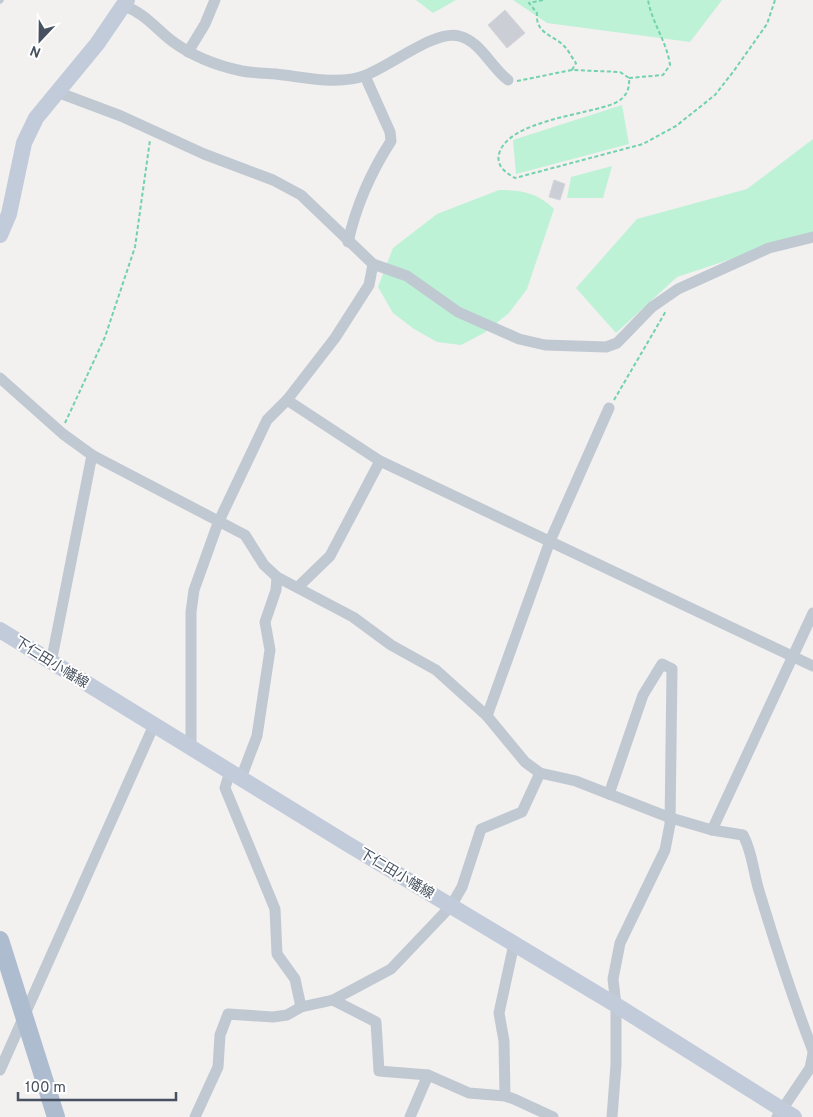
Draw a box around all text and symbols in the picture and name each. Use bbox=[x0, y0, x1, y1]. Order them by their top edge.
north arrow bbox=[15, 15, 65, 65]
text: N bbox=[28, 41, 44, 60]
street label: 下仁田小幡線 bbox=[11, 634, 91, 693]
street label: 下仁田小幡線 bbox=[356, 845, 437, 903]
scale bar bbox=[18, 1070, 175, 1102]
text: 100 m bbox=[25, 1079, 66, 1098]

